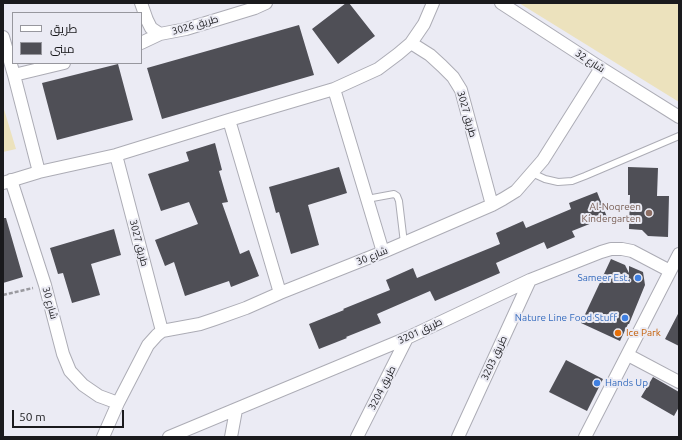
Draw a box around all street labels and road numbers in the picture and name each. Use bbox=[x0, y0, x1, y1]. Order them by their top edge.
street label: طريق 3026 bbox=[170, 13, 220, 37]
street label: شارع 32 bbox=[573, 47, 607, 75]
street label: طريق 3027 bbox=[455, 89, 479, 139]
street label: طريق 3027 bbox=[127, 218, 151, 268]
street label: شارع 30 bbox=[354, 244, 390, 268]
street label: شارع 30 bbox=[40, 286, 60, 320]
street label: طريق 3201 bbox=[396, 315, 444, 347]
street label: طريق 3203 bbox=[478, 334, 510, 382]
street label: طريق 3204 bbox=[366, 364, 398, 412]

